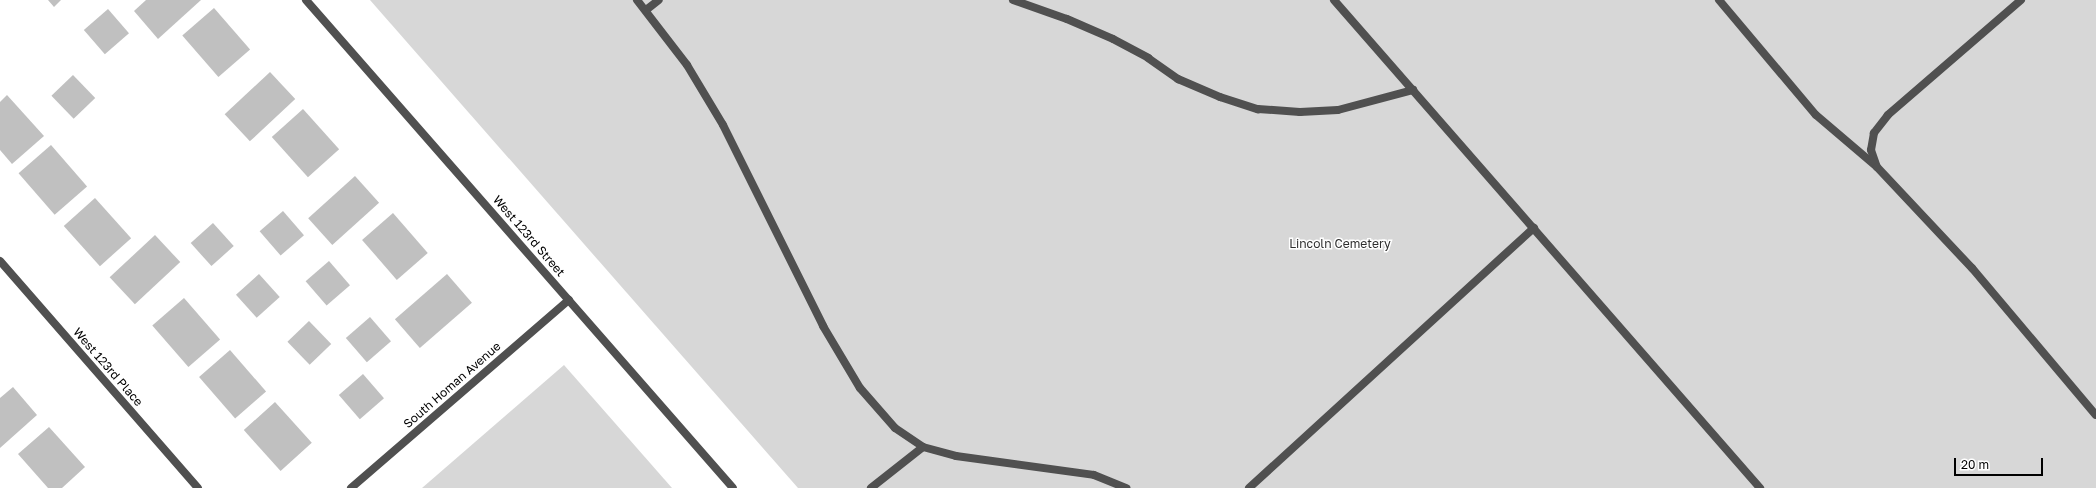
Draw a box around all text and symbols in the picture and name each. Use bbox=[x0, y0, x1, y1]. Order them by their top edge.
street label: West 123rd Street bbox=[490, 193, 568, 279]
park label: Lincoln Cemetery bbox=[1289, 237, 1391, 251]
street label: West 123rd Place bbox=[70, 325, 146, 409]
street label: South Homan Avenue bbox=[401, 339, 503, 431]
scale bar bbox=[1956, 450, 2045, 476]
text: 20 m bbox=[1961, 457, 1989, 472]

